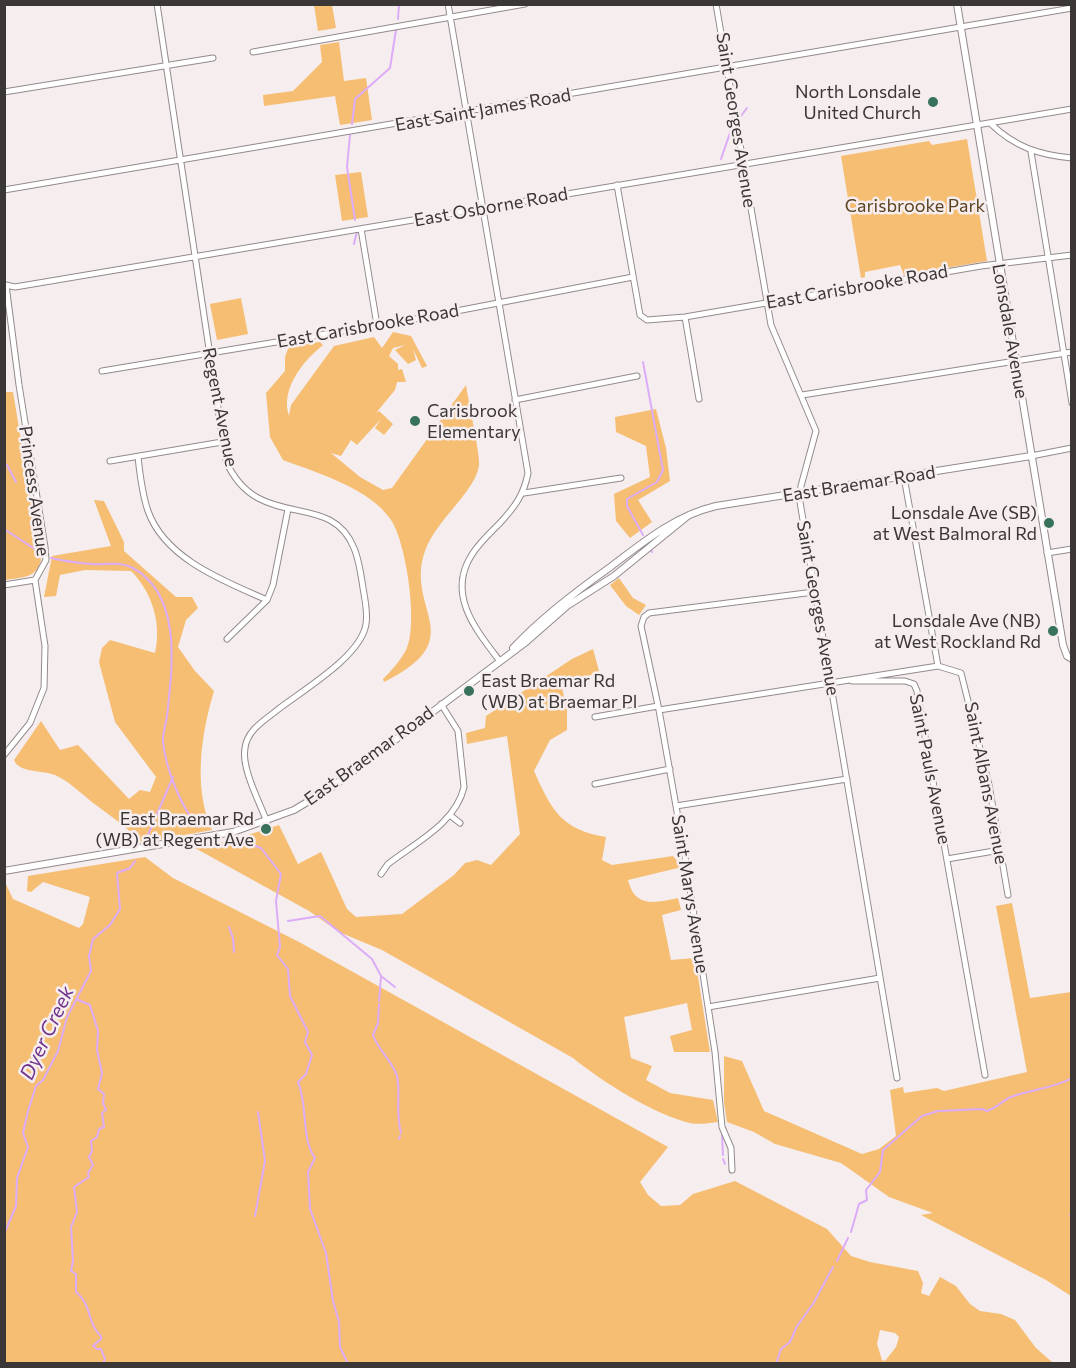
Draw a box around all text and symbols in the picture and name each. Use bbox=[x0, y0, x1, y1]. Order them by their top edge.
street label: Saint Georges Avenue bbox=[711, 31, 761, 209]
place label: North Lonsdale United Church bbox=[795, 81, 921, 124]
street label: East Saint James Road bbox=[393, 84, 573, 136]
marker: North Lonsdale United Church bbox=[926, 95, 940, 109]
street label: East Osborne Road bbox=[412, 183, 570, 231]
park label: Carisbrooke Park bbox=[845, 195, 985, 217]
street label: East Carisbrooke Road bbox=[764, 260, 950, 314]
street label: Lonsdale Avenue bbox=[987, 262, 1033, 400]
street label: East Carisbrooke Road bbox=[275, 299, 461, 353]
street label: Regent Avenue bbox=[198, 345, 242, 469]
place label: Carisbrook Elementary bbox=[427, 400, 521, 442]
marker: Carisbrook Elementary bbox=[408, 414, 422, 428]
street label: Princess Avenue bbox=[14, 424, 54, 558]
street label: East Braemar Road bbox=[781, 461, 937, 507]
place label: Lonsdale Ave (SB) at West Balmoral Rd bbox=[873, 502, 1037, 544]
marker: Lonsdale Ave (SB) at West Balmoral Rd bbox=[1042, 516, 1056, 530]
street label: Saint Georges Avenue bbox=[792, 519, 844, 697]
place label: Lonsdale Ave (NB) at West Rockland Rd bbox=[874, 610, 1041, 652]
marker: Lonsdale Ave (NB) at West Rockland Rd bbox=[1046, 624, 1060, 638]
place label: East Braemar Rd (WB) at Braemar Pl bbox=[481, 670, 637, 712]
marker: East Braemar Rd (WB) at Braemar Pl bbox=[462, 684, 476, 698]
street label: Saint Pauls Avenue bbox=[905, 692, 955, 846]
street label: Saint Albans Avenue bbox=[960, 700, 1012, 866]
street label: East Braemar Road bbox=[300, 702, 438, 810]
place label: East Braemar Rd (WB) at Regent Ave bbox=[95, 808, 254, 850]
street label: Saint Marys Avenue bbox=[667, 813, 713, 975]
marker: East Braemar Rd (WB) at Regent Ave bbox=[259, 822, 273, 836]
water label: Dyer Creek bbox=[15, 982, 79, 1084]

